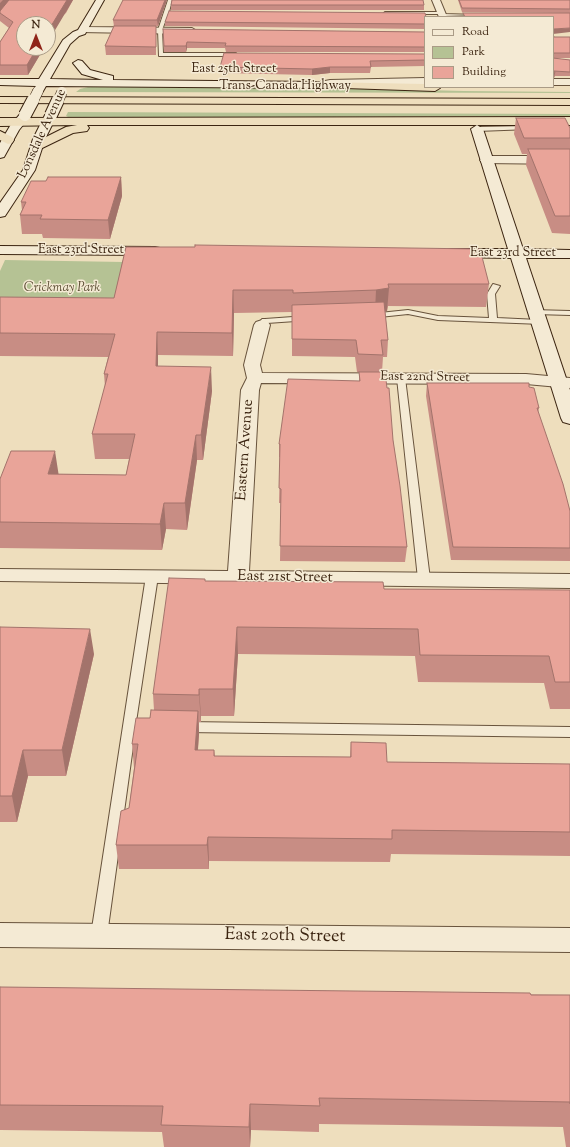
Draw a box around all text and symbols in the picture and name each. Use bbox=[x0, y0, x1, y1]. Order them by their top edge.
north arrow bbox=[16, 16, 56, 56]
legend bbox=[424, 16, 554, 88]
text: N bbox=[32, 17, 40, 33]
text: Road bbox=[462, 23, 489, 41]
text: Park bbox=[462, 43, 485, 61]
street label: East 25th Street bbox=[191, 62, 277, 78]
text: Building bbox=[462, 63, 506, 81]
street label: Trans-Canada Highway bbox=[219, 79, 351, 95]
street label: Lonsdale Avenue bbox=[15, 87, 71, 181]
street label: East 23rd Street bbox=[38, 243, 124, 259]
street label: East 23rd Street bbox=[470, 246, 556, 262]
park label: Crickmay Park bbox=[24, 281, 100, 297]
street label: East 22nd Street bbox=[380, 369, 470, 387]
street label: Eastern Avenue bbox=[233, 399, 259, 501]
street label: East 21st Street bbox=[237, 568, 333, 588]
street label: East 20th Street bbox=[224, 925, 346, 949]

